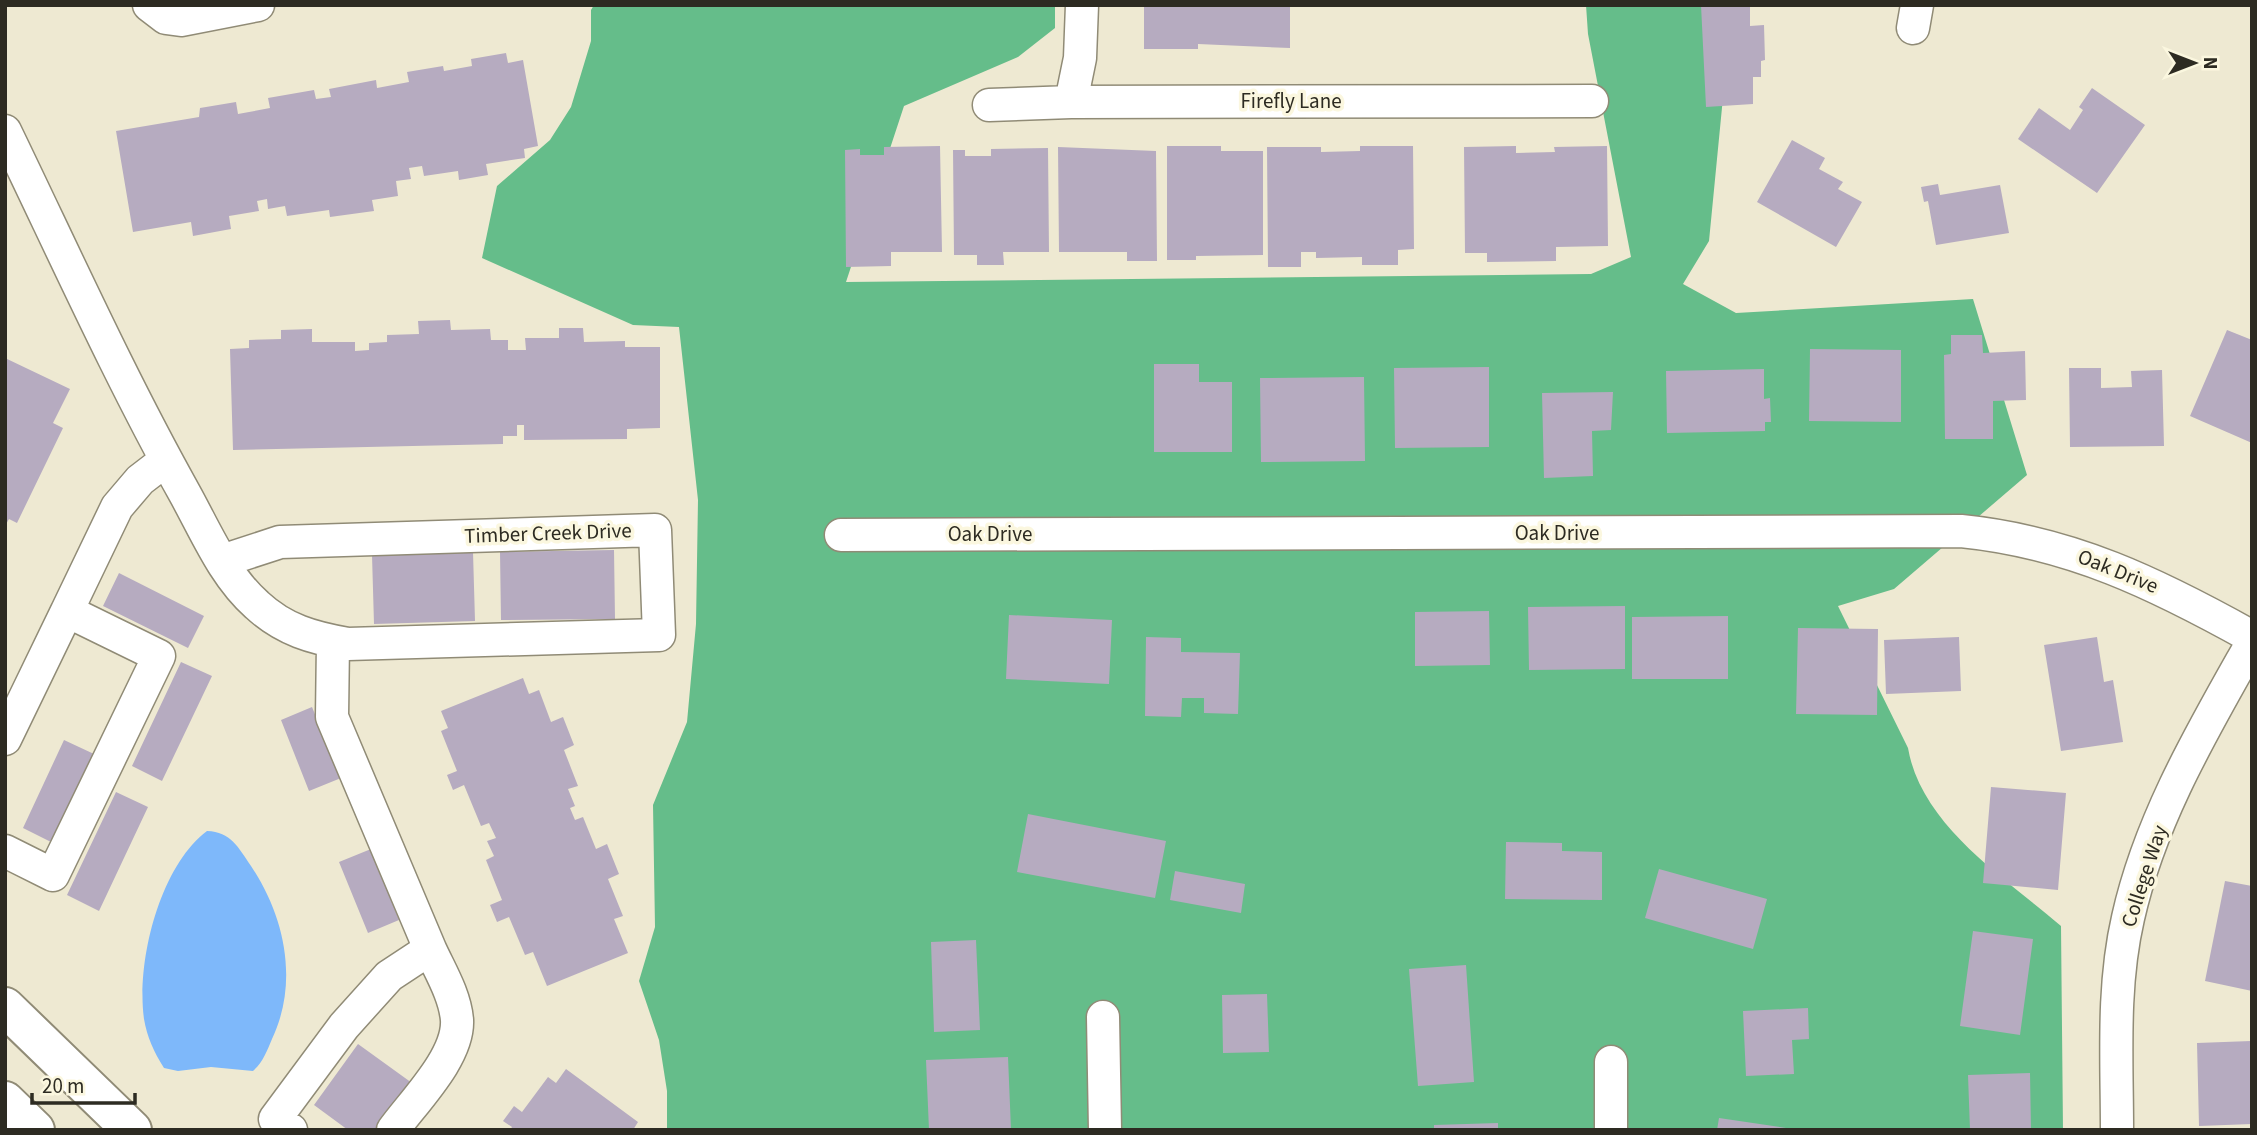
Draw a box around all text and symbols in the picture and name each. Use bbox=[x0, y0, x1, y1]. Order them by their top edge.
north arrow bbox=[2159, 28, 2229, 98]
text: N bbox=[2196, 57, 2223, 69]
street label: Firefly Lane bbox=[1240, 86, 1342, 116]
street label: Timber Creek Drive bbox=[464, 515, 632, 551]
street label: Oak Drive bbox=[1515, 518, 1599, 548]
street label: Oak Drive bbox=[948, 519, 1032, 549]
street label: Oak Drive bbox=[2073, 541, 2163, 601]
street label: College Way bbox=[2113, 821, 2175, 931]
scale bar bbox=[32, 1062, 135, 1106]
text: 20 m bbox=[42, 1071, 84, 1101]

